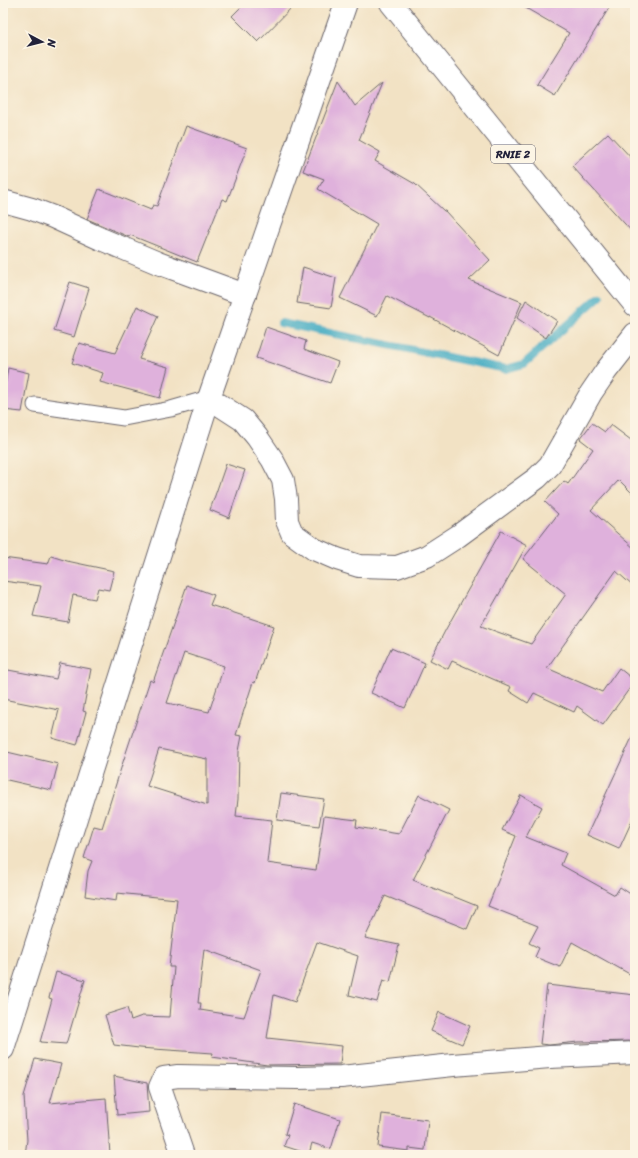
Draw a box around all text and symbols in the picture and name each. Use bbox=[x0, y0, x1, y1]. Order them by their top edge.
north arrow bbox=[22, 22, 62, 62]
text: N bbox=[41, 37, 61, 48]
road number: RNIE 2 bbox=[491, 145, 535, 163]

